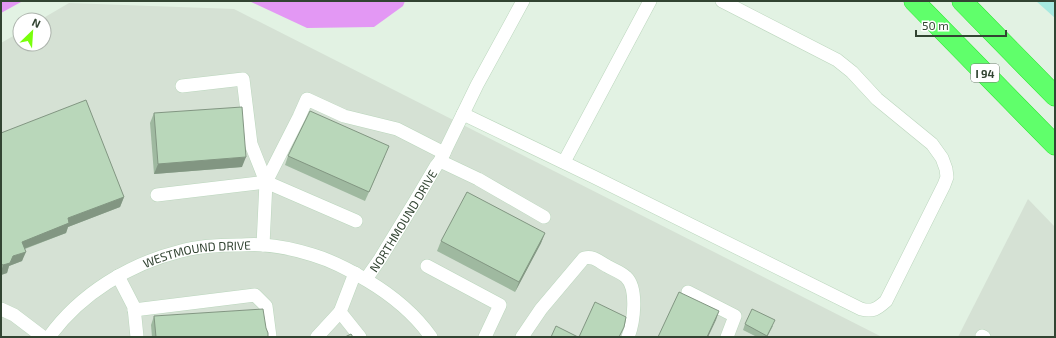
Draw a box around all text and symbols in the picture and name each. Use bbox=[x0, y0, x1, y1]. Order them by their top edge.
north arrow bbox=[12, 12, 52, 52]
scale bar bbox=[916, 12, 1006, 38]
text: N bbox=[30, 15, 43, 30]
text: 50 m bbox=[922, 18, 949, 32]
road number: I 94 bbox=[971, 64, 999, 82]
street label: NORTHMOUND DRIVE bbox=[366, 167, 439, 274]
street label: WESTMOUND DRIVE bbox=[141, 238, 251, 270]

